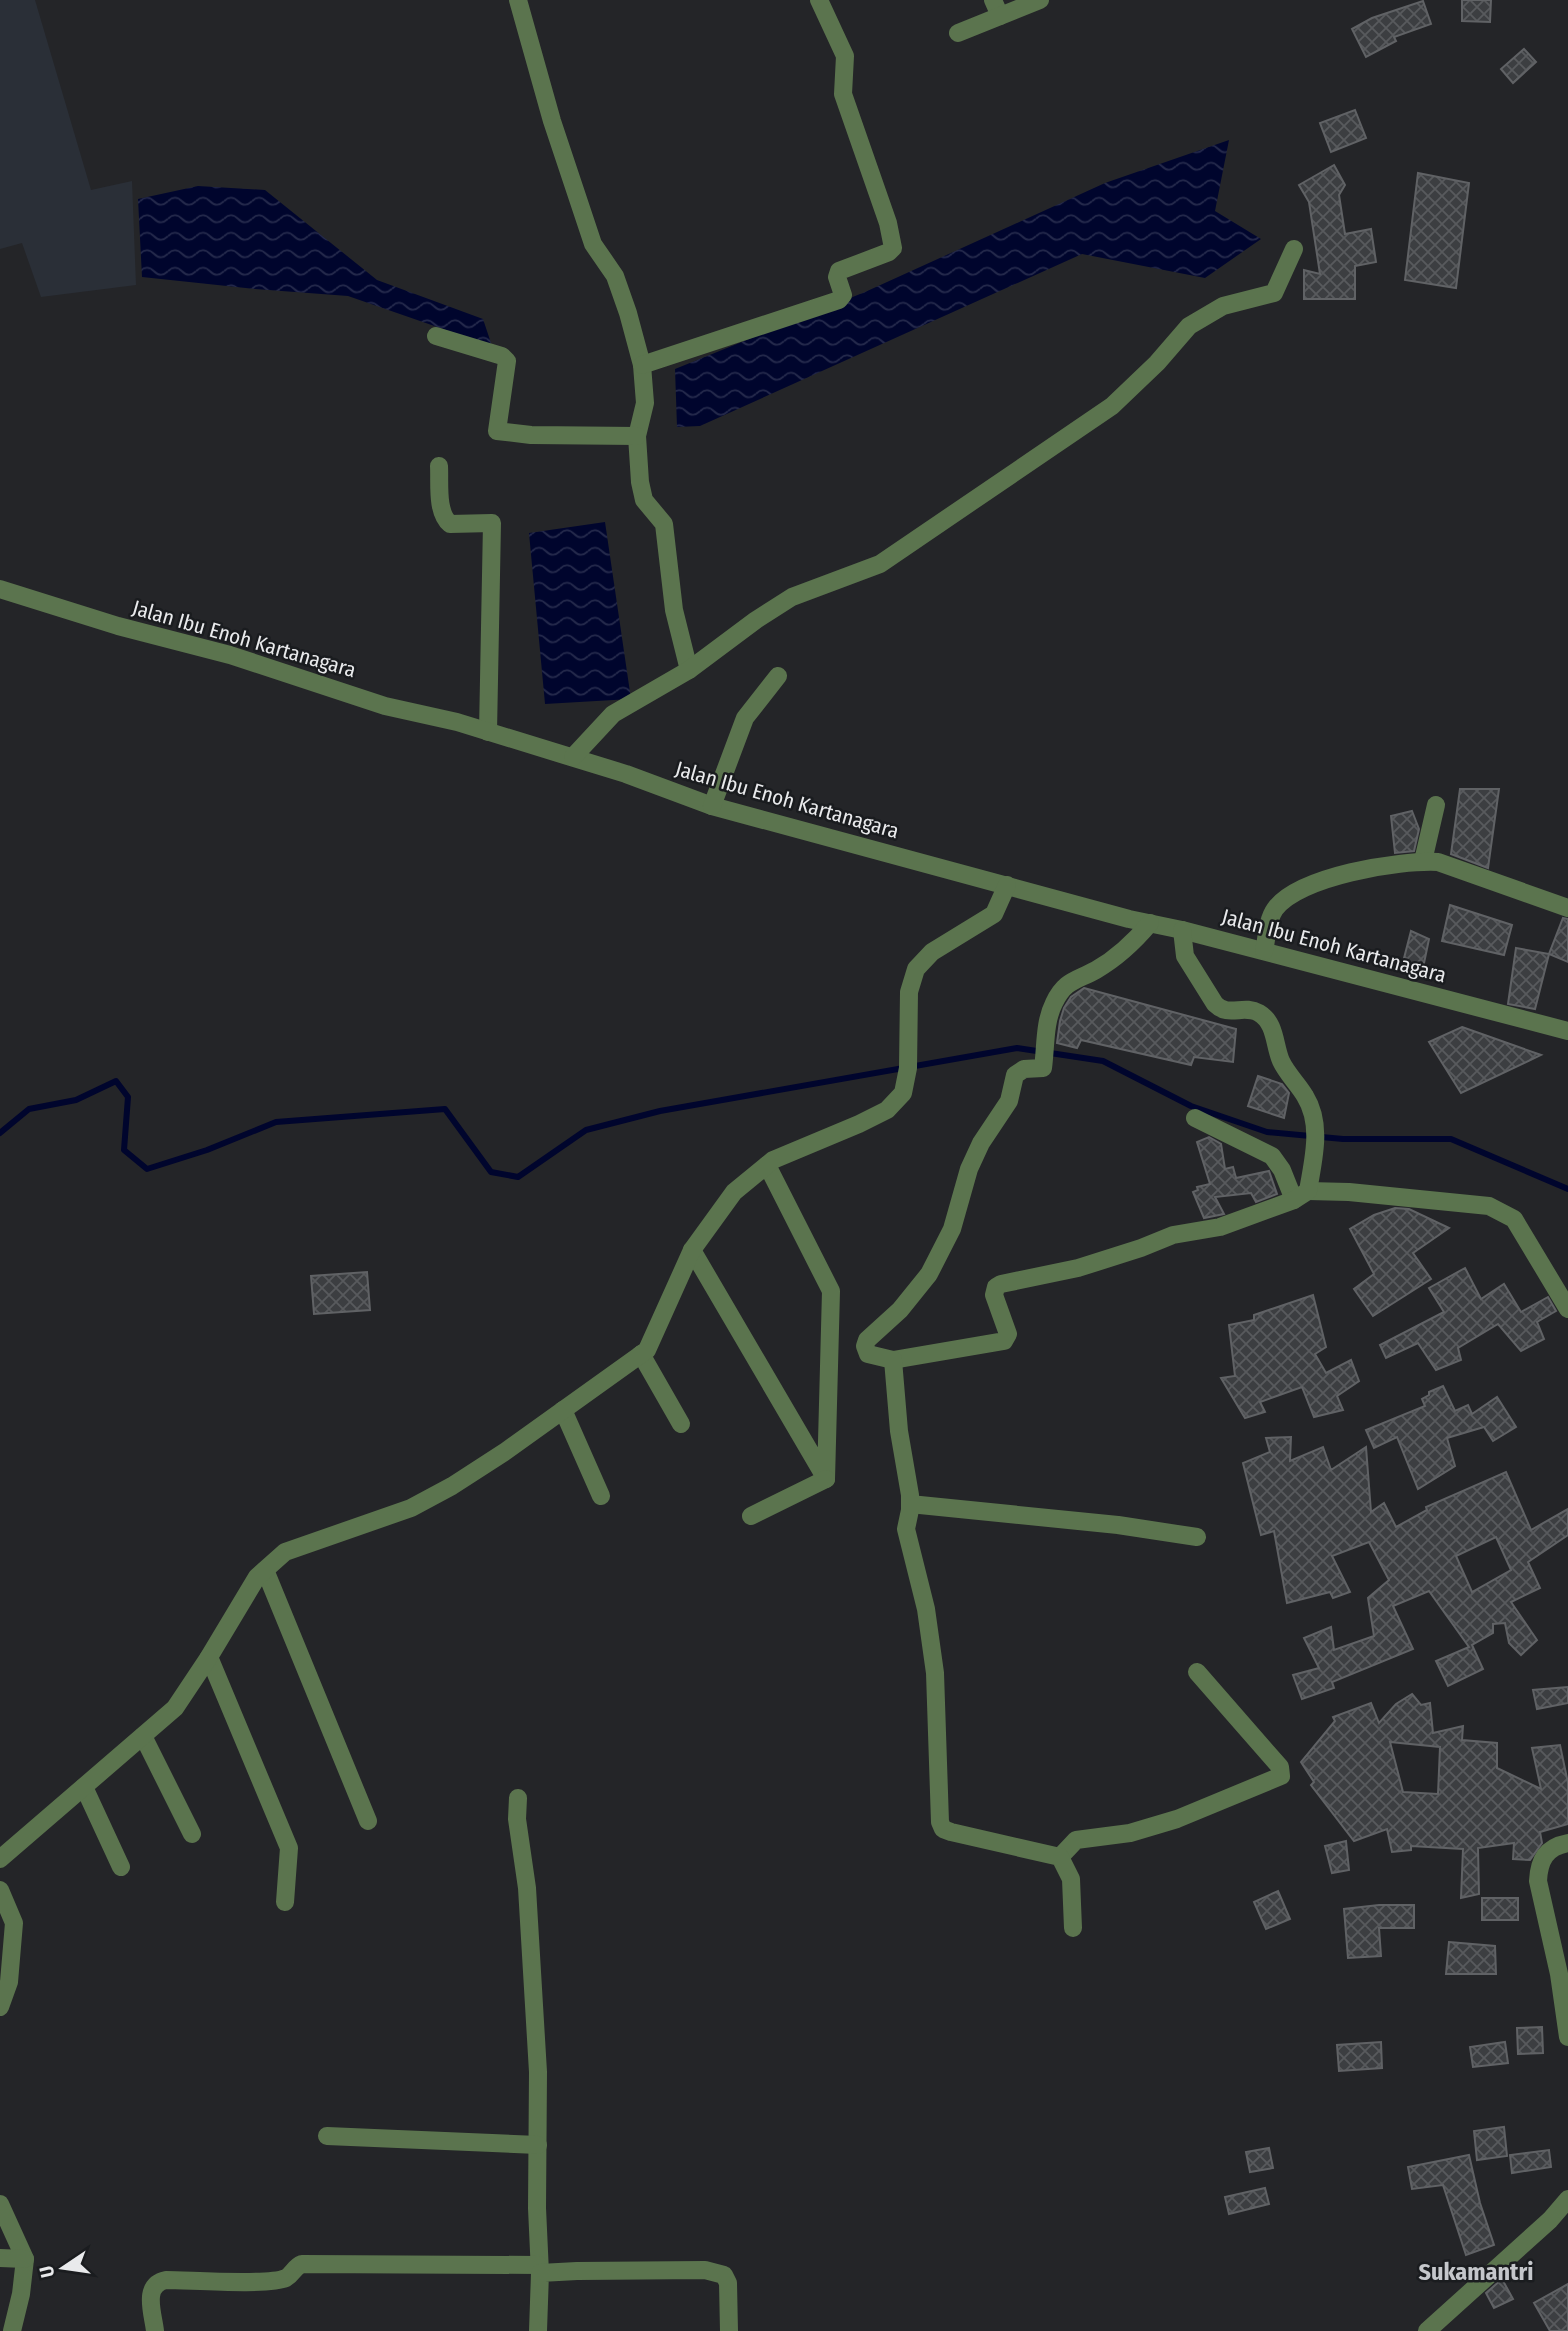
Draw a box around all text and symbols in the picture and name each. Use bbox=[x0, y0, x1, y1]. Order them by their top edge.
street label: Jalan Ibu Enoh Kartanagara bbox=[129, 595, 359, 683]
street label: Jalan Ibu Enoh Kartanagara bbox=[672, 756, 902, 844]
street label: Jalan Ibu Enoh Kartanagara bbox=[1219, 904, 1449, 988]
north arrow bbox=[28, 2233, 98, 2303]
district label: Sukamantri bbox=[1419, 2258, 1533, 2286]
text: U bbox=[34, 2264, 59, 2280]

